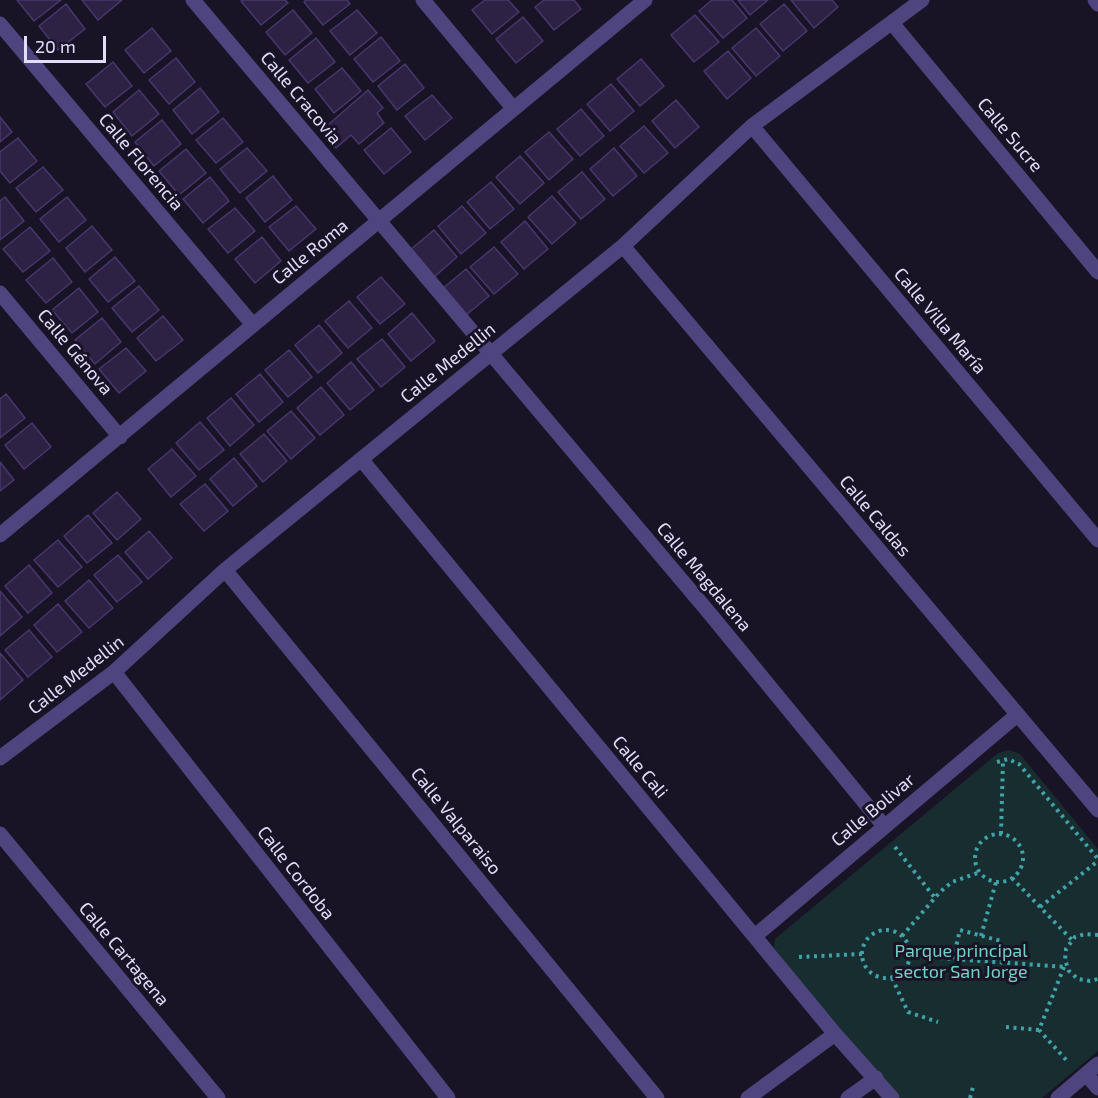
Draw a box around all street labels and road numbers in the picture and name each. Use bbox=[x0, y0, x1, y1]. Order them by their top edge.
street label: Calle Cracovia bbox=[256, 47, 346, 149]
street label: Calle Sucre bbox=[973, 93, 1047, 177]
street label: Calle Florencia bbox=[94, 109, 188, 215]
street label: Calle Roma bbox=[268, 215, 352, 289]
street label: Calle Villa María bbox=[889, 264, 991, 378]
street label: Calle Génova bbox=[33, 305, 117, 399]
street label: Calle Medellin bbox=[396, 318, 500, 408]
street label: Calle Caldas bbox=[835, 471, 915, 561]
street label: Calle Magdalena bbox=[652, 518, 756, 636]
street label: Calle Medellin bbox=[24, 631, 128, 719]
street label: Calle Cali bbox=[608, 732, 672, 802]
street label: Calle Valparaiso bbox=[406, 763, 506, 879]
street label: Calle Bolivar bbox=[827, 769, 919, 851]
street label: Calle Cordoba bbox=[253, 822, 339, 924]
street label: Calle Cartagena bbox=[74, 898, 174, 1010]

